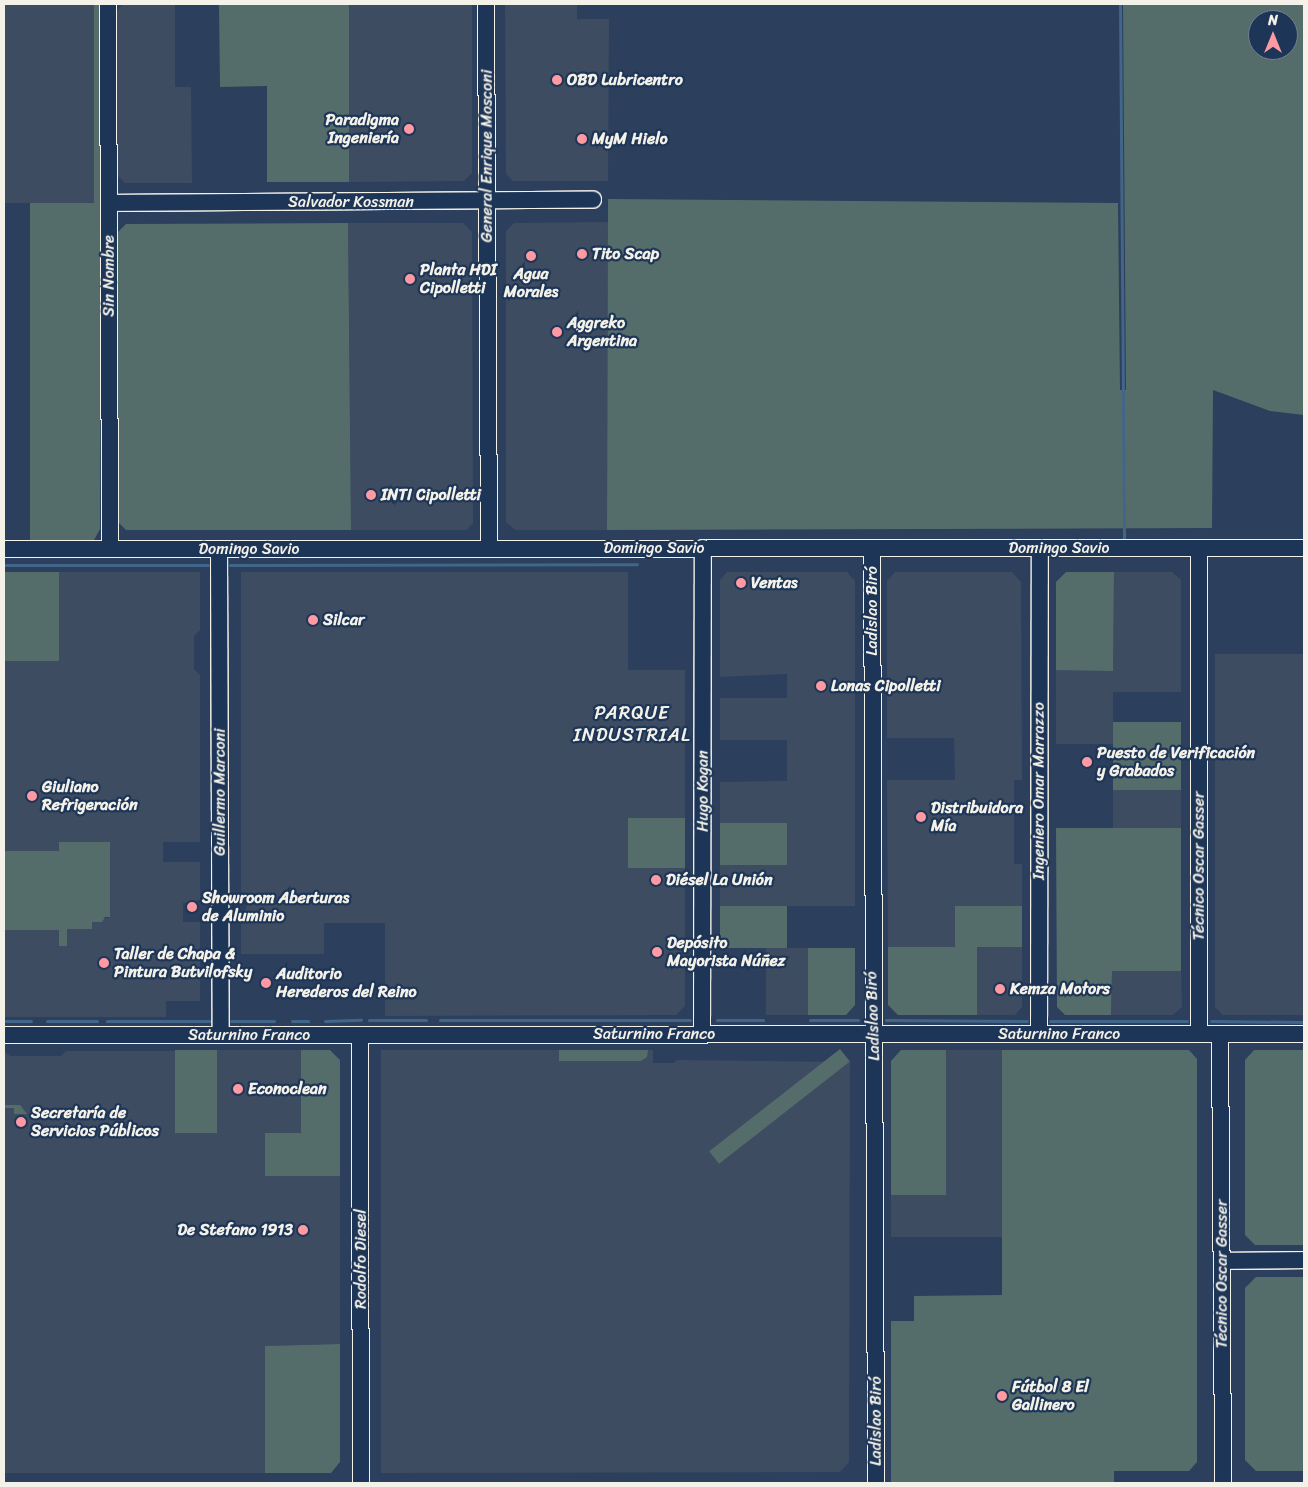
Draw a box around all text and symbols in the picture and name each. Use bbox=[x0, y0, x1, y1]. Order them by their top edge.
text: N bbox=[1268, 8, 1278, 33]
north arrow bbox=[1248, 10, 1298, 60]
street label: General Enrique Mosconi bbox=[477, 70, 497, 242]
place label: OBD Lubricentro bbox=[567, 70, 683, 90]
marker: OBD Lubricentro bbox=[551, 74, 563, 86]
place label: Paradigma Ingeniería bbox=[325, 110, 399, 148]
marker: Paradigma Ingeniería bbox=[403, 123, 415, 135]
place label: MyM Hielo bbox=[592, 129, 668, 149]
marker: MyM Hielo bbox=[576, 133, 588, 145]
street label: Salvador Kossman bbox=[288, 192, 414, 212]
street label: Sin Nombre bbox=[99, 235, 119, 317]
place label: Tito Scap bbox=[592, 244, 659, 264]
marker: Tito Scap bbox=[576, 248, 588, 260]
marker: Agua Morales bbox=[525, 250, 537, 262]
place label: Planta HDI Cipolletti bbox=[420, 260, 497, 298]
place label: Agua Morales bbox=[504, 264, 558, 302]
marker: Planta HDI Cipolletti bbox=[404, 273, 416, 285]
place label: Aggreko Argentina bbox=[567, 313, 637, 351]
marker: Aggreko Argentina bbox=[551, 326, 563, 338]
place label: INTI Cipolletti bbox=[381, 485, 481, 505]
marker: INTI Cipolletti bbox=[365, 489, 377, 501]
street label: Domingo Savio bbox=[603, 538, 705, 558]
street label: Domingo Savio bbox=[1008, 538, 1110, 558]
street label: Domingo Savio bbox=[198, 539, 300, 559]
street label: Ladislao Biró bbox=[862, 566, 882, 656]
place label: Ventas bbox=[751, 573, 798, 593]
marker: Ventas bbox=[735, 577, 747, 589]
place label: Silcar bbox=[323, 610, 365, 630]
marker: Silcar bbox=[307, 614, 319, 626]
place label: Lonas Cipolletti bbox=[831, 676, 940, 696]
marker: Lonas Cipolletti bbox=[815, 680, 827, 692]
district label: PARQUE INDUSTRIAL bbox=[574, 702, 690, 746]
street label: Ingeniero Omar Marrazzo bbox=[1029, 702, 1049, 880]
street label: Guillermo Marconi bbox=[210, 728, 230, 856]
place label: Puesto de Verificación y Grabados bbox=[1097, 743, 1255, 781]
street label: Hugo Kogan bbox=[693, 750, 713, 832]
marker: Puesto de Verificación y Grabados bbox=[1081, 756, 1093, 768]
place label: Giuliano Refrigeración bbox=[42, 777, 138, 815]
marker: Giuliano Refrigeración bbox=[26, 790, 38, 802]
street label: Técnico Oscar Gasser bbox=[1189, 792, 1209, 940]
place label: Distribuidora Mía bbox=[931, 798, 1023, 836]
marker: Distribuidora Mía bbox=[915, 811, 927, 823]
place label: Diésel La Unión bbox=[666, 870, 772, 890]
marker: Diésel La Unión bbox=[650, 874, 662, 886]
place label: Showroom Aberturas de Aluminio bbox=[202, 888, 350, 926]
marker: Showroom Aberturas de Aluminio bbox=[186, 901, 198, 913]
place label: Depósito Mayorista Núñez bbox=[667, 933, 785, 971]
place label: Taller de Chapa & Pintura Butvilofsky bbox=[114, 944, 252, 982]
marker: Depósito Mayorista Núñez bbox=[651, 946, 663, 958]
marker: Taller de Chapa & Pintura Butvilofsky bbox=[98, 957, 110, 969]
place label: Auditorio Herederos del Reino bbox=[276, 964, 417, 1002]
street label: Ladislao Biró bbox=[862, 971, 884, 1061]
marker: Auditorio Herederos del Reino bbox=[260, 977, 272, 989]
place label: Kemza Motors bbox=[1010, 979, 1109, 999]
marker: Kemza Motors bbox=[994, 983, 1006, 995]
street label: Saturnino Franco bbox=[593, 1024, 715, 1044]
street label: Saturnino Franco bbox=[998, 1024, 1120, 1044]
street label: Saturnino Franco bbox=[188, 1025, 310, 1045]
place label: Econoclean bbox=[248, 1079, 327, 1099]
marker: Econoclean bbox=[232, 1083, 244, 1095]
place label: Secretaría de Servicios Públicos bbox=[31, 1103, 159, 1141]
marker: Secretaría de Servicios Públicos bbox=[15, 1116, 27, 1128]
street label: Técnico Oscar Gasser bbox=[1212, 1200, 1232, 1348]
street label: Rodolfo Diesel bbox=[351, 1209, 371, 1309]
place label: De Stefano 1913 bbox=[178, 1220, 293, 1240]
marker: De Stefano 1913 bbox=[297, 1224, 309, 1236]
street label: Ladislao Biró bbox=[866, 1376, 886, 1466]
place label: Fútbol 8 El Gallinero bbox=[1012, 1377, 1089, 1415]
marker: Fútbol 8 El Gallinero bbox=[996, 1390, 1008, 1402]

